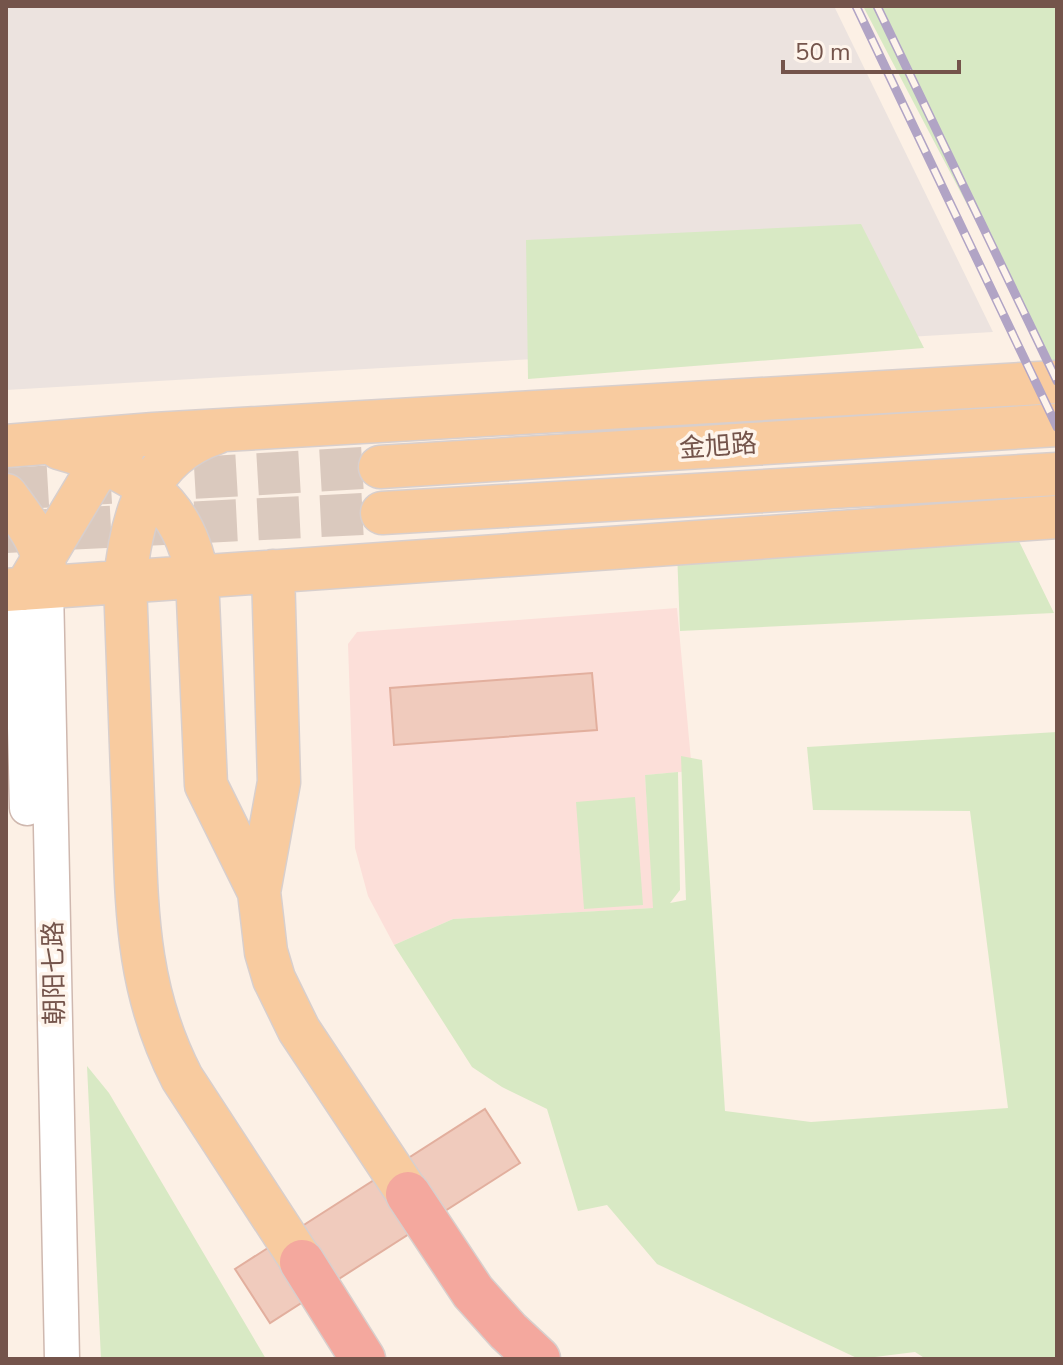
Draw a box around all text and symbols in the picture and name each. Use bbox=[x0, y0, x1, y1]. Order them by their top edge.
scale bar bbox=[783, 24, 959, 74]
text: 50 m bbox=[795, 36, 851, 68]
street label: 金旭路 bbox=[678, 426, 758, 466]
street label: 朝阳七路 bbox=[36, 921, 72, 1025]

